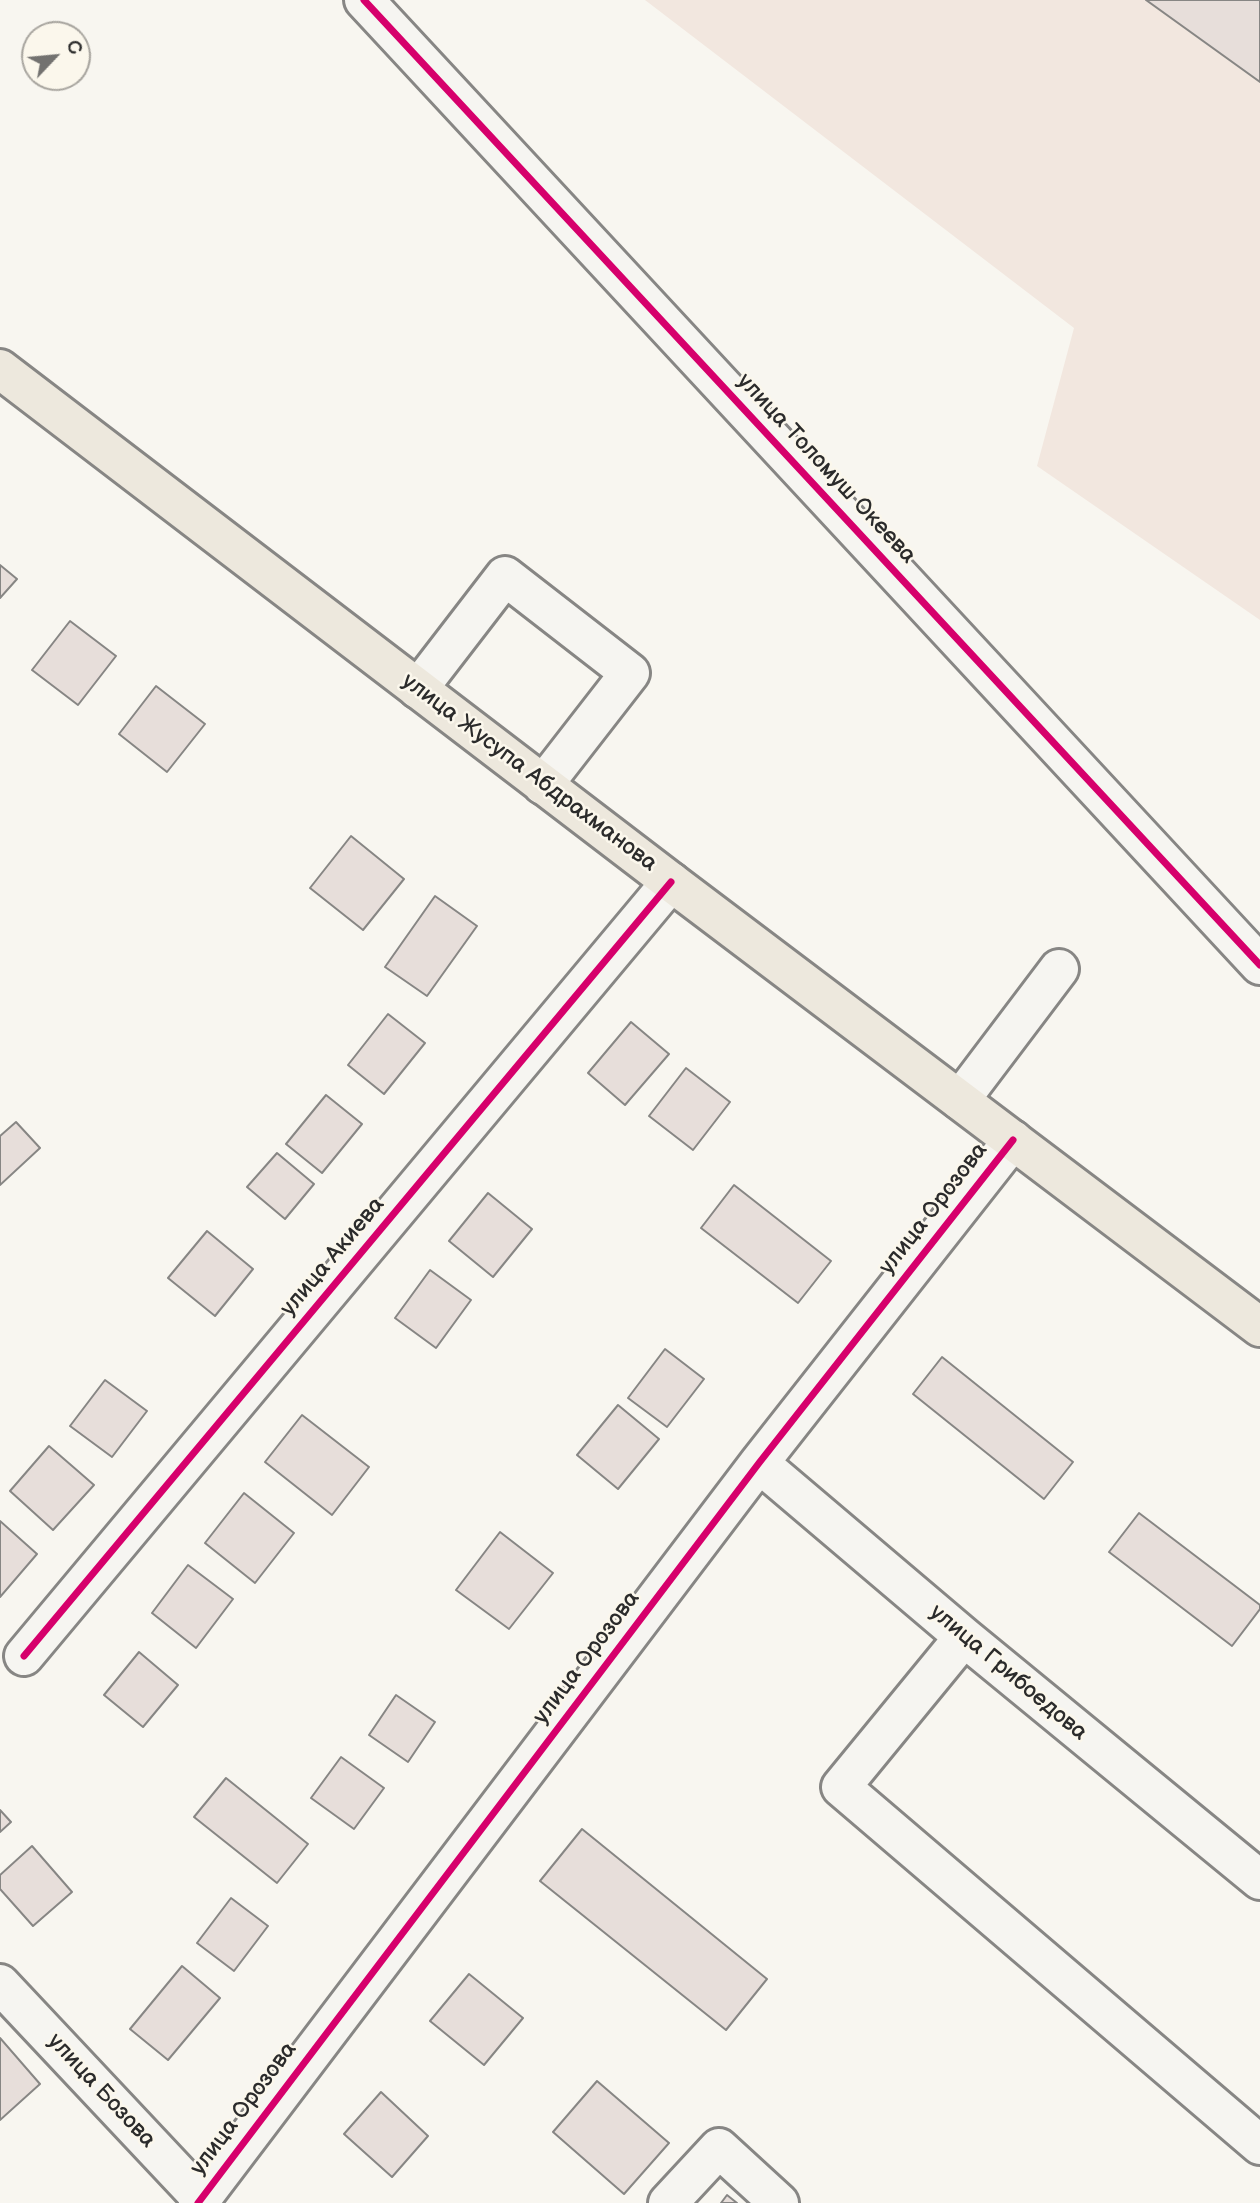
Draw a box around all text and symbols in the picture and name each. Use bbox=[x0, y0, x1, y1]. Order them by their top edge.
north arrow bbox=[21, 21, 91, 91]
text: С bbox=[60, 36, 87, 58]
street label: улица Толомуш Океева bbox=[731, 368, 921, 570]
street label: улица Жусупа Абдрахманова bbox=[396, 668, 662, 878]
street label: улица Орозова bbox=[874, 1138, 994, 1280]
street label: улица Акиева bbox=[275, 1192, 391, 1322]
street label: улица Орозова bbox=[528, 1586, 646, 1730]
street label: улица Грибоедова bbox=[924, 1599, 1092, 1747]
street label: улица Бозова bbox=[41, 2028, 161, 2154]
street label: улица Орозова bbox=[185, 2037, 303, 2181]

